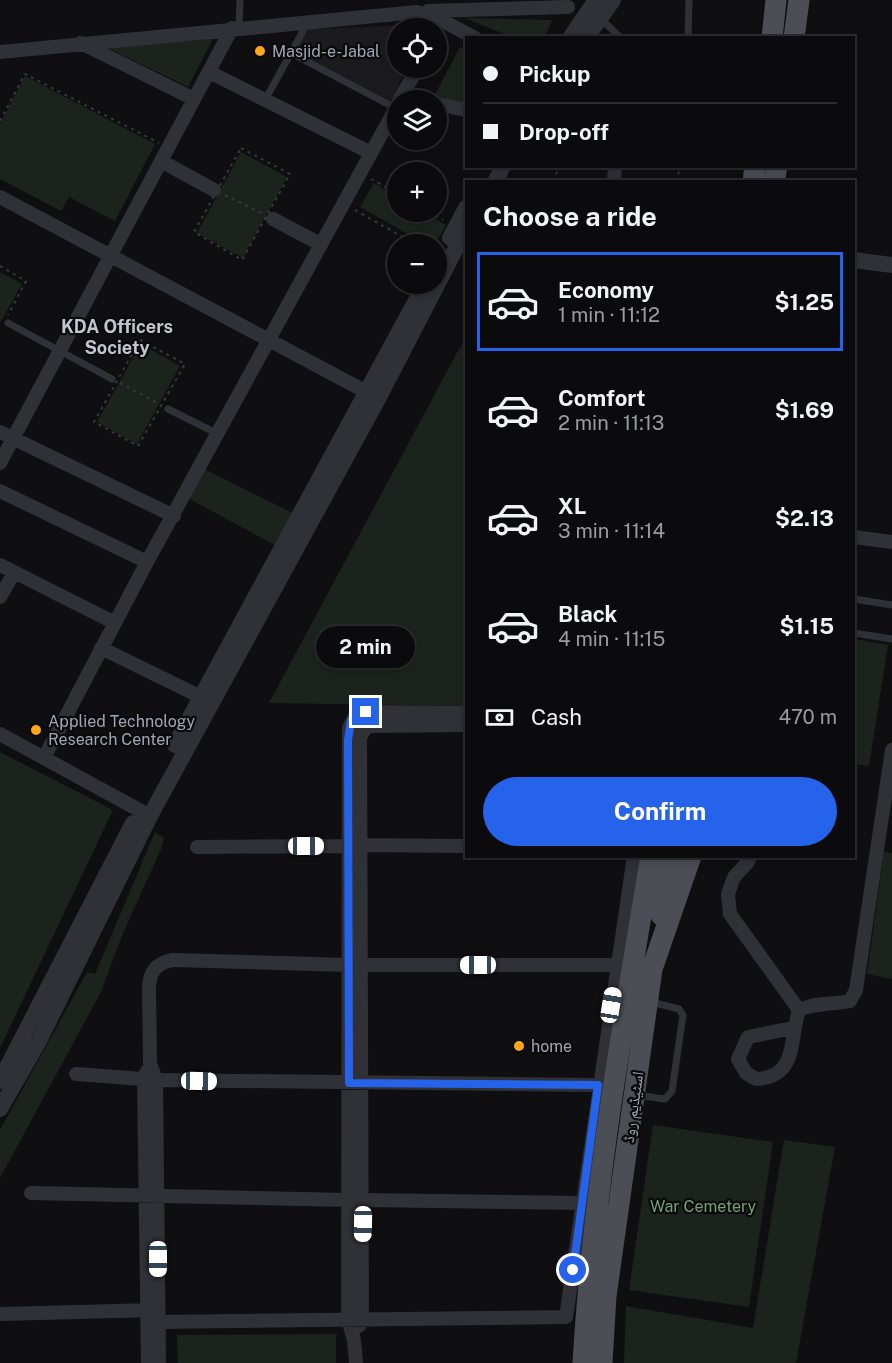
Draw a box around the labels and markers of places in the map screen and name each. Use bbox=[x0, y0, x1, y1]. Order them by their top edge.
place label: Masjid-e-Jabal bbox=[272, 42, 380, 61]
marker: Masjid-e-Jabal bbox=[253, 44, 267, 58]
place label: Applied Technology Research Center bbox=[48, 712, 196, 749]
marker: Applied Technology Research Center bbox=[29, 723, 43, 737]
place label: home bbox=[531, 1037, 572, 1056]
marker: home bbox=[512, 1039, 526, 1053]

